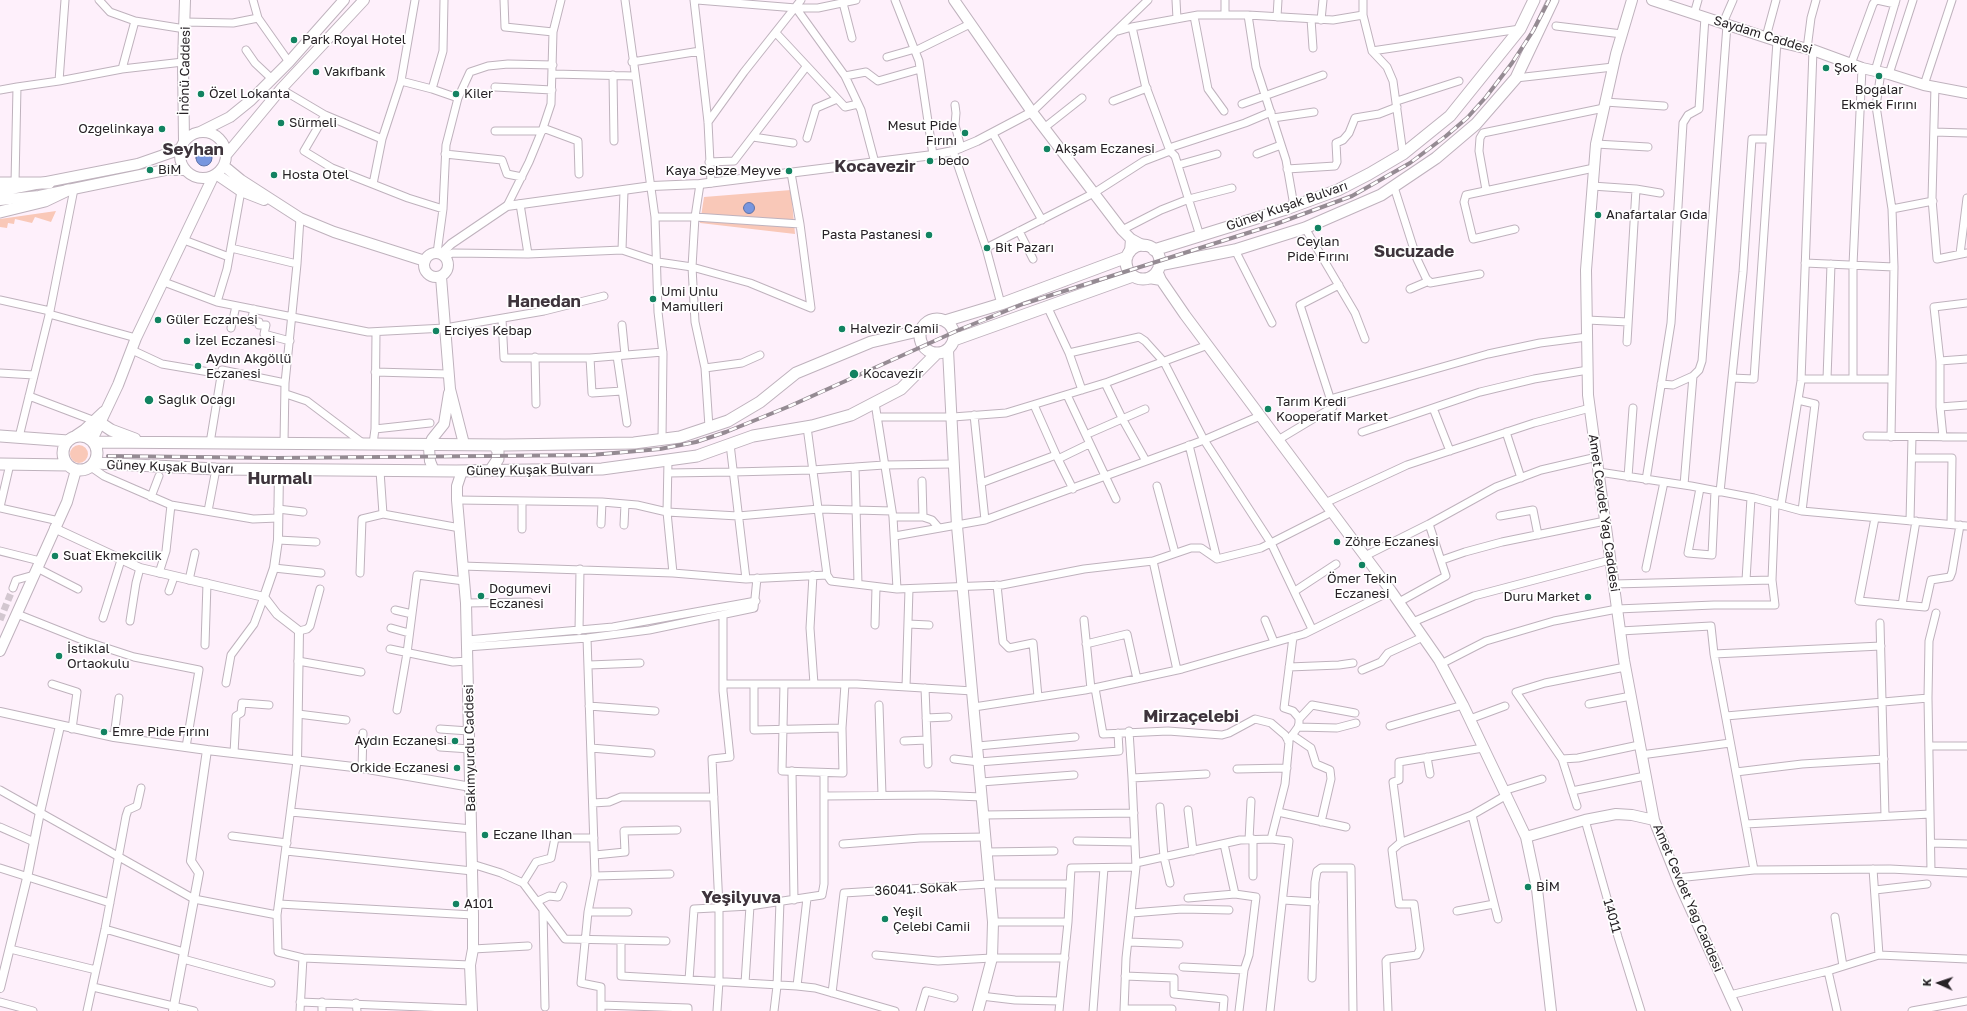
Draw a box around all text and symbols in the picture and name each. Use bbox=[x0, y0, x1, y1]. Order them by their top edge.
street label: Saydam Caddesi bbox=[1712, 13, 1814, 57]
street label: İnönü Caddesi bbox=[176, 26, 194, 116]
place label: Park Royal Hotel bbox=[302, 32, 406, 48]
marker: Park Royal Hotel bbox=[289, 35, 299, 45]
place label: Şok bbox=[1834, 60, 1857, 76]
marker: Şok bbox=[1821, 63, 1831, 73]
place label: Vakıfbank bbox=[324, 64, 386, 80]
marker: Vakıfbank bbox=[311, 67, 321, 77]
marker: Bogalar Ekmek Fırını bbox=[1874, 71, 1884, 81]
place label: Bogalar Ekmek Fırını bbox=[1841, 82, 1917, 113]
place label: Özel Lokanta bbox=[209, 86, 290, 102]
place label: Kiler bbox=[464, 86, 493, 102]
marker: Özel Lokanta bbox=[196, 89, 206, 99]
marker: Kiler bbox=[451, 89, 461, 99]
place label: Sürmeli bbox=[289, 115, 337, 131]
marker: Sürmeli bbox=[276, 118, 286, 128]
place label: Mesut Pide Fırını bbox=[888, 118, 957, 149]
place label: Ozgelinkaya bbox=[78, 121, 154, 137]
marker: Ozgelinkaya bbox=[157, 124, 167, 134]
marker: Mesut Pide Fırını bbox=[960, 128, 970, 138]
district label: Seyhan bbox=[162, 140, 224, 160]
place label: Akşam Eczanesi bbox=[1055, 141, 1155, 157]
marker: Akşam Eczanesi bbox=[1042, 144, 1052, 154]
place label: bedo bbox=[938, 153, 969, 169]
marker: bedo bbox=[925, 156, 935, 166]
district label: Kocavezir bbox=[834, 157, 916, 177]
place label: BiM bbox=[158, 162, 181, 178]
place label: Kaya Sebze Meyve bbox=[666, 163, 781, 179]
marker: BiM bbox=[145, 165, 155, 175]
marker: Kaya Sebze Meyve bbox=[784, 166, 794, 176]
place label: Hosta Otel bbox=[282, 167, 349, 183]
marker: Hosta Otel bbox=[269, 170, 279, 180]
street label: Güney Kuşak Bulvarı bbox=[1224, 178, 1350, 234]
place label: Anafartalar Gıda bbox=[1606, 207, 1708, 223]
marker: Anafartalar Gıda bbox=[1593, 210, 1603, 220]
marker: Ceylan Pide Fırını bbox=[1313, 223, 1323, 233]
place label: Pasta Pastanesi bbox=[822, 227, 921, 243]
marker: Pasta Pastanesi bbox=[924, 230, 934, 240]
place label: Ceylan Pide Fırını bbox=[1287, 234, 1349, 265]
place label: Bit Pazarı bbox=[995, 240, 1054, 256]
district label: Sucuzade bbox=[1374, 242, 1454, 262]
marker: Bit Pazarı bbox=[982, 243, 992, 253]
place label: Umi Unlu Mamulleri bbox=[661, 284, 723, 315]
district label: Hanedan bbox=[507, 292, 581, 312]
marker: Umi Unlu Mamulleri bbox=[648, 294, 658, 304]
place label: Güler Eczanesi bbox=[166, 312, 258, 328]
marker: Güler Eczanesi bbox=[153, 315, 163, 325]
place label: Halvezir Camii bbox=[850, 321, 939, 337]
place label: Erciyes Kebap bbox=[444, 323, 532, 339]
marker: Halvezir Camii bbox=[837, 324, 847, 334]
marker: Erciyes Kebap bbox=[431, 326, 441, 336]
place label: İzel Eczanesi bbox=[195, 333, 275, 349]
marker: İzel Eczanesi bbox=[182, 336, 192, 346]
place label: Aydın Akgöllü Eczanesi bbox=[206, 351, 291, 382]
marker: Aydın Akgöllü Eczanesi bbox=[193, 361, 203, 371]
place label: Kocavezir bbox=[863, 366, 923, 382]
marker: Kocavezir bbox=[848, 368, 860, 380]
place label: Saglık Ocagı bbox=[158, 392, 235, 408]
marker: Saglık Ocagı bbox=[143, 394, 155, 406]
place label: Tarım Kredi Kooperatif Market bbox=[1276, 394, 1388, 425]
marker: Tarım Kredi Kooperatif Market bbox=[1263, 404, 1273, 414]
street label: Amet Cevdet Yağ Caddesi bbox=[1585, 433, 1623, 593]
street label: Güney Kuşak Bulvarı bbox=[106, 457, 234, 477]
street label: Güney Kuşak Bulvarı bbox=[466, 461, 594, 479]
district label: Hurmalı bbox=[248, 469, 312, 489]
place label: Zöhre Eczanesi bbox=[1345, 534, 1439, 550]
marker: Zöhre Eczanesi bbox=[1332, 537, 1342, 547]
place label: Suat Ekmekcilik bbox=[63, 548, 162, 564]
marker: Suat Ekmekcilik bbox=[50, 551, 60, 561]
marker: Ömer Tekin Eczanesi bbox=[1357, 560, 1367, 570]
place label: Ömer Tekin Eczanesi bbox=[1327, 571, 1397, 602]
place label: Doğumevi Eczanesi bbox=[489, 581, 551, 612]
place label: Duru Market bbox=[1503, 589, 1580, 605]
marker: Doğumevi Eczanesi bbox=[476, 591, 486, 601]
marker: Duru Market bbox=[1583, 592, 1593, 602]
place label: İstiklal Ortaokulu bbox=[67, 641, 130, 672]
marker: İstiklal Ortaokulu bbox=[54, 651, 64, 661]
street label: Bakımyurdu Caddesi bbox=[461, 684, 479, 812]
district label: Mirzaçelebi bbox=[1143, 707, 1239, 727]
place label: Emre Pide Fırını bbox=[112, 724, 209, 740]
marker: Emre Pide Fırını bbox=[99, 727, 109, 737]
place label: Aydın Eczanesi bbox=[355, 733, 447, 749]
marker: Aydın Eczanesi bbox=[450, 736, 460, 746]
place label: Orkide Eczanesi bbox=[350, 760, 449, 776]
marker: Orkide Eczanesi bbox=[452, 763, 462, 773]
street label: Amet Cevdet Yağ Caddesi bbox=[1650, 822, 1726, 974]
place label: Eczane Ilhan bbox=[493, 827, 572, 843]
marker: Eczane Ilhan bbox=[480, 830, 490, 840]
street label: 36041. Sokak bbox=[874, 879, 958, 899]
place label: BİM bbox=[1536, 879, 1560, 895]
marker: BİM bbox=[1523, 882, 1533, 892]
district label: Yeşilyuva bbox=[701, 888, 781, 908]
place label: A101 bbox=[464, 896, 493, 912]
street label: 14011 bbox=[1600, 897, 1624, 935]
marker: A101 bbox=[451, 899, 461, 909]
place label: Yeşil Çelebi Camii bbox=[893, 904, 970, 935]
marker: Yeşil Çelebi Camii bbox=[880, 914, 890, 924]
north arrow bbox=[1919, 963, 1959, 1003]
text: K bbox=[1920, 978, 1933, 987]

